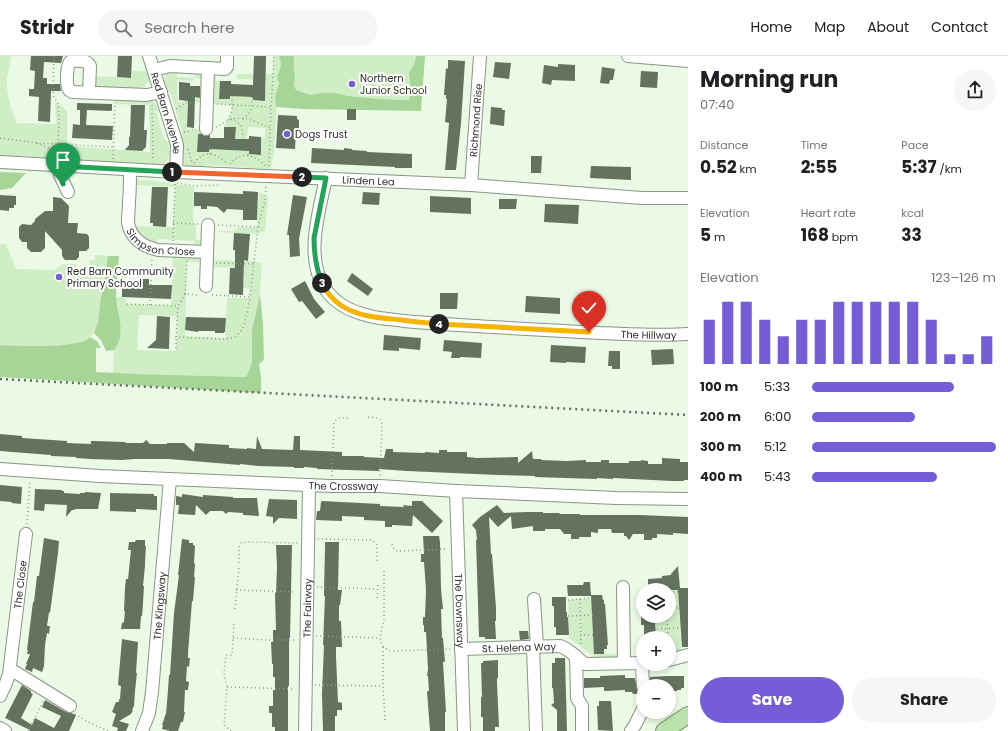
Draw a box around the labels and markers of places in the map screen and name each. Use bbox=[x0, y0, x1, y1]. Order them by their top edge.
place label: Northern Junior School bbox=[360, 71, 427, 98]
marker: Northern Junior School bbox=[347, 79, 357, 89]
place label: Dogs Trust bbox=[295, 127, 348, 142]
marker: Dogs Trust bbox=[282, 129, 292, 139]
pin bbox=[46, 143, 80, 184]
pin: 1 bbox=[162, 162, 182, 182]
pin: 2 bbox=[292, 167, 312, 187]
place label: Red Barn Community Primary School bbox=[67, 264, 174, 291]
marker: Red Barn Community Primary School bbox=[54, 272, 64, 282]
pin: 3 bbox=[312, 273, 332, 293]
pin bbox=[572, 291, 606, 332]
pin: 4 bbox=[429, 314, 449, 334]

